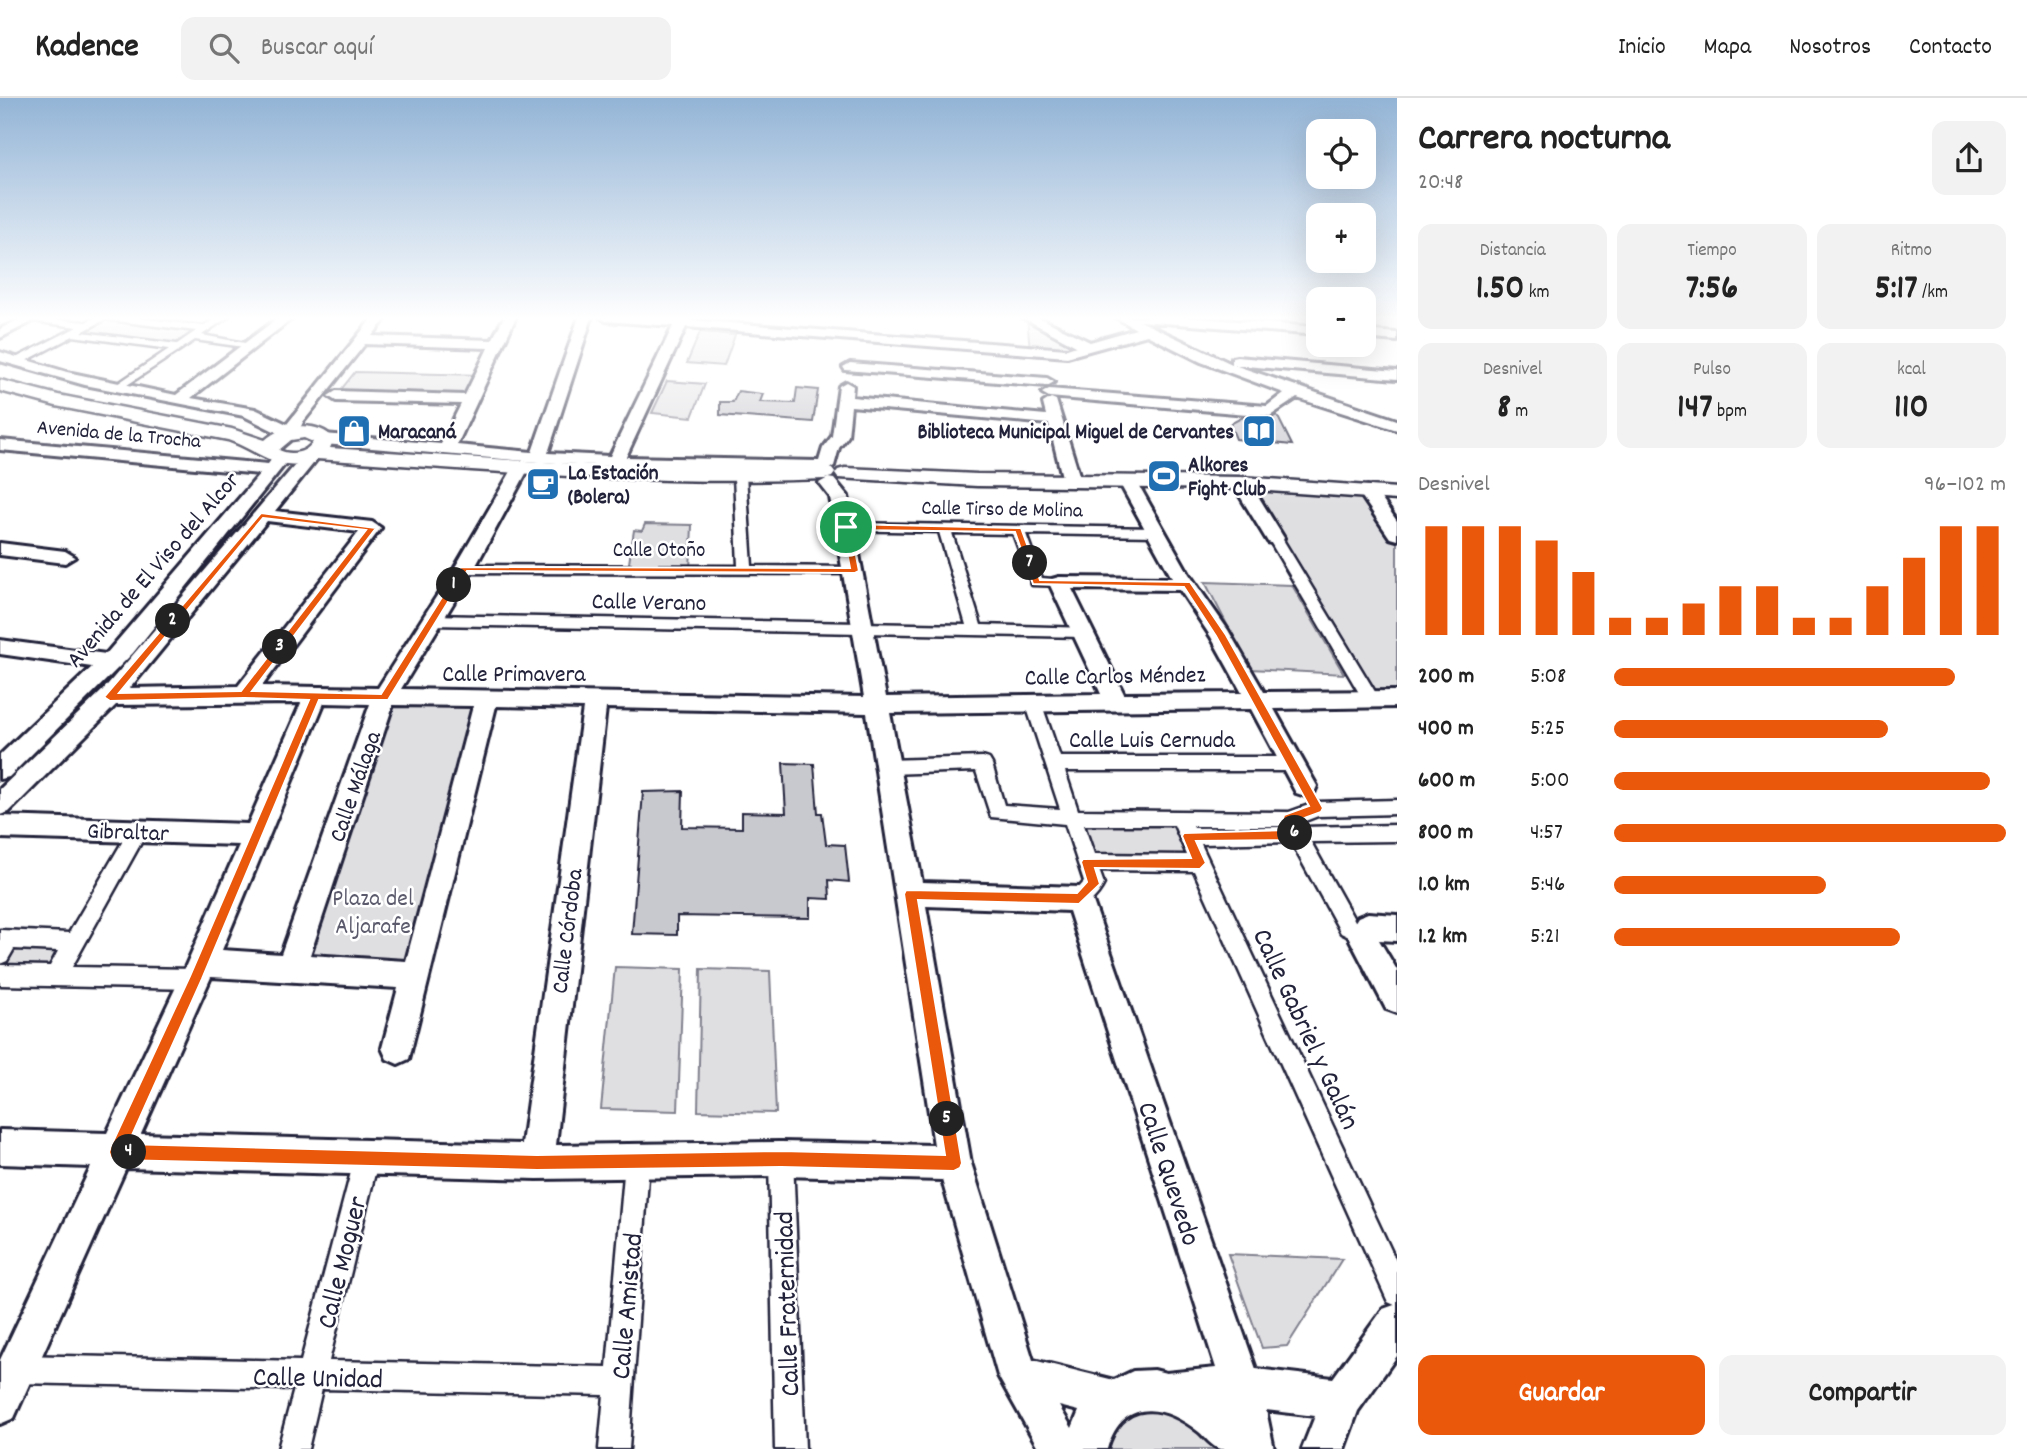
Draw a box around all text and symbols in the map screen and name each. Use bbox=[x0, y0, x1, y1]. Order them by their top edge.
search box bbox=[181, 17, 671, 80]
text: Kadence bbox=[35, 25, 139, 72]
icon: search bbox=[205, 29, 243, 67]
text: Buscar aquí bbox=[261, 30, 373, 67]
text: Inicio bbox=[1618, 31, 1666, 65]
text: Mapa bbox=[1704, 31, 1751, 65]
text: Nosotros bbox=[1789, 31, 1871, 65]
text: Contacto bbox=[1909, 31, 1992, 65]
text: Carrera nocturna bbox=[1418, 113, 1670, 168]
map controls bbox=[1306, 119, 1376, 357]
button: locate bbox=[1306, 119, 1376, 189]
button: share bbox=[1932, 121, 2006, 195]
text: 20:48 bbox=[1418, 167, 1463, 200]
button: + bbox=[1306, 203, 1376, 273]
text: Distancia bbox=[1480, 238, 1546, 265]
text: Tiempo bbox=[1687, 238, 1737, 265]
text: Ritmo bbox=[1891, 238, 1932, 265]
text: 1.50 bbox=[1476, 265, 1524, 315]
text: 7:56 bbox=[1686, 265, 1738, 315]
text: 5:17 bbox=[1874, 265, 1918, 315]
text: km bbox=[1524, 280, 1550, 307]
text: /km bbox=[1918, 280, 1948, 307]
button: − bbox=[1306, 287, 1376, 357]
text: Desnivel bbox=[1483, 357, 1542, 384]
text: Pulso bbox=[1693, 357, 1731, 384]
text: kcal bbox=[1897, 357, 1926, 384]
text: 8 bbox=[1497, 384, 1511, 434]
text: 147 bbox=[1677, 384, 1713, 434]
text: 110 bbox=[1894, 384, 1929, 434]
text: m bbox=[1511, 399, 1528, 426]
text: bpm bbox=[1713, 399, 1747, 426]
shop icon: Maracaná bbox=[335, 412, 373, 450]
library icon: Biblioteca Municipal Miguel de Cervantes bbox=[1240, 412, 1278, 450]
street label: Avenida de la Trocha bbox=[35, 414, 203, 458]
place label: Maracaná bbox=[378, 419, 457, 449]
place label: Biblioteca Municipal Miguel de Cervantes bbox=[917, 419, 1234, 449]
place label: Alkores Fight Club bbox=[1188, 452, 1266, 506]
sports icon: Alkores Fight Club bbox=[1145, 457, 1183, 495]
place label: La Estación (Bolera) bbox=[568, 460, 659, 514]
street label: Avenida de El Viso del Alcor bbox=[59, 465, 249, 676]
cafe icon: La Estación (Bolera) bbox=[524, 465, 562, 503]
text: Desnivel bbox=[1418, 469, 1490, 502]
text: 96–102 m bbox=[1924, 469, 2006, 502]
street label: Calle Tirso de Molina bbox=[921, 495, 1084, 527]
pin bbox=[816, 497, 876, 557]
icon: arrive bbox=[827, 508, 865, 546]
street label: Calle Otoño bbox=[613, 537, 705, 567]
pin: 7 bbox=[1012, 546, 1048, 580]
text: 7 bbox=[1026, 549, 1033, 576]
pin: 1 bbox=[436, 568, 472, 602]
text: 1 bbox=[451, 571, 456, 598]
street label: Calle Verano bbox=[591, 586, 707, 622]
pin: 2 bbox=[156, 603, 190, 638]
text: 2 bbox=[168, 607, 177, 634]
pin: 3 bbox=[262, 630, 298, 664]
text: 3 bbox=[275, 633, 284, 660]
street label: Calle Primavera bbox=[442, 659, 586, 693]
street label: Calle Carlos Méndez bbox=[1024, 659, 1206, 697]
text: 200 m bbox=[1418, 661, 1474, 694]
text: 5:08 bbox=[1530, 661, 1566, 694]
text: 400 m bbox=[1418, 713, 1474, 746]
text: 5:25 bbox=[1530, 713, 1565, 746]
street label: Calle Luis Cernuda bbox=[1069, 725, 1236, 759]
street label: Calle Málaga bbox=[322, 726, 392, 847]
text: 600 m bbox=[1418, 765, 1475, 798]
text: 5:00 bbox=[1530, 765, 1570, 798]
street label: Gibraltar bbox=[86, 816, 169, 852]
pin: 6 bbox=[1278, 816, 1312, 850]
text: 800 m bbox=[1418, 817, 1473, 850]
text: 4:57 bbox=[1530, 817, 1563, 850]
text: 6 bbox=[1290, 819, 1299, 846]
street label: Calle Córdoba bbox=[544, 866, 594, 996]
text: 1.0 km bbox=[1418, 869, 1470, 902]
text: 5:46 bbox=[1530, 869, 1565, 902]
park label: Plaza del Aljarafe bbox=[332, 883, 414, 945]
text: 1.2 km bbox=[1418, 921, 1467, 954]
text: 5:21 bbox=[1530, 921, 1560, 954]
street label: Calle Gabriel y Galán bbox=[1239, 923, 1368, 1137]
street label: Calle Quevedo bbox=[1124, 1097, 1208, 1252]
pin: 5 bbox=[930, 1102, 964, 1136]
text: 5 bbox=[942, 1105, 951, 1132]
pin: 4 bbox=[111, 1134, 146, 1170]
text: 4 bbox=[125, 1138, 132, 1165]
street label: Calle Moguer bbox=[309, 1192, 381, 1334]
street label: Calle Fraternidad bbox=[767, 1210, 813, 1397]
street label: Calle Amistad bbox=[604, 1231, 656, 1381]
button: Guardar bbox=[1418, 1355, 1705, 1435]
button: Compartir bbox=[1719, 1355, 2006, 1435]
street label: Calle Unidad bbox=[253, 1360, 383, 1402]

